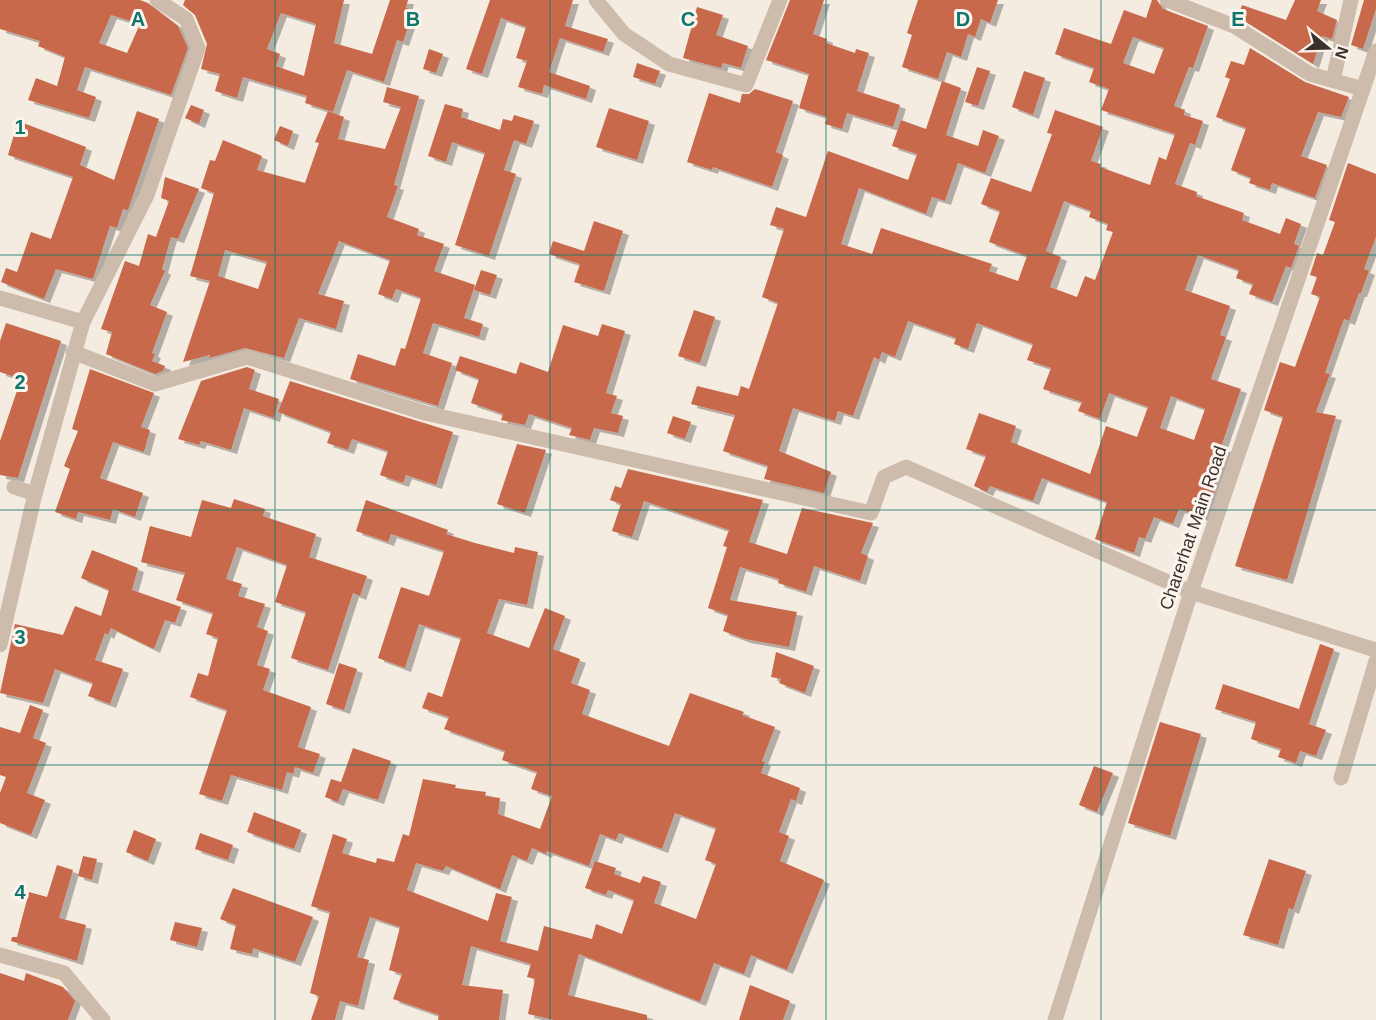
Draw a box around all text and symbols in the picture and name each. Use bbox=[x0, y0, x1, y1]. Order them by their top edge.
text: A bbox=[131, 8, 145, 30]
text: B bbox=[406, 8, 420, 30]
text: C bbox=[681, 8, 695, 30]
text: D bbox=[956, 8, 970, 30]
text: E bbox=[1231, 8, 1245, 30]
north arrow bbox=[1298, 18, 1358, 78]
text: N bbox=[1332, 44, 1352, 61]
text: 1 bbox=[14, 116, 26, 138]
text: 2 bbox=[14, 371, 26, 393]
street label: Charerhat Main Road bbox=[1156, 443, 1230, 613]
text: 3 bbox=[14, 626, 26, 648]
text: 4 bbox=[14, 881, 26, 903]

